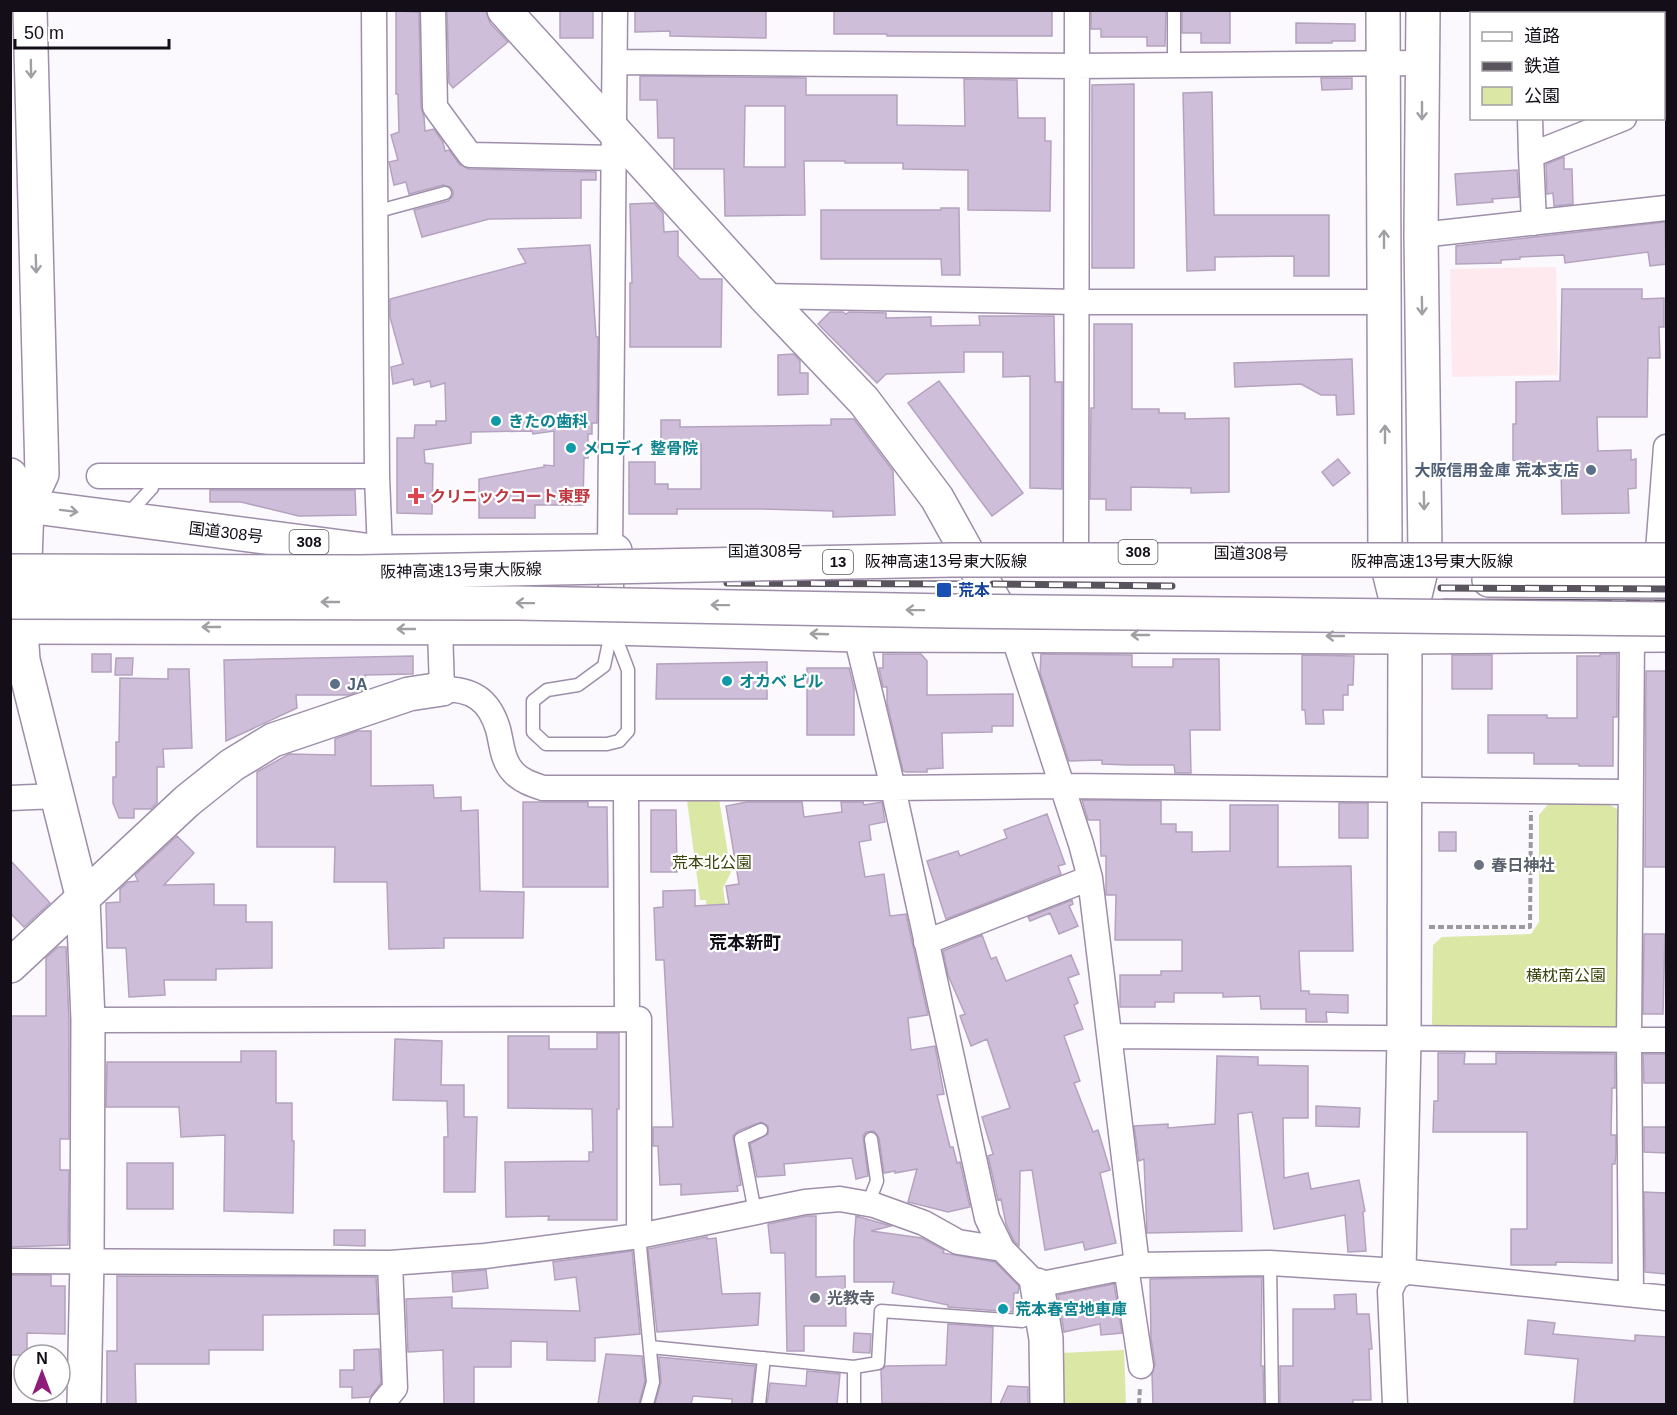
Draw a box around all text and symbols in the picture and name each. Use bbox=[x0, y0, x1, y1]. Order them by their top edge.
scale bar bbox=[15, 12, 170, 50]
legend bbox=[1470, 12, 1665, 120]
text: 50 m bbox=[24, 23, 64, 43]
text: 道路 bbox=[1524, 26, 1560, 46]
text: 鉄道 bbox=[1524, 56, 1560, 76]
one-way arrow bbox=[25, 58, 37, 78]
text: 公園 bbox=[1524, 86, 1560, 106]
one-way arrow bbox=[1416, 100, 1428, 120]
one-way arrow bbox=[1378, 229, 1390, 249]
one-way arrow bbox=[31, 253, 42, 273]
one-way arrow bbox=[1416, 295, 1428, 315]
place label: きたの歯科 bbox=[508, 413, 588, 430]
marker: きたの歯科 bbox=[489, 414, 503, 428]
one-way arrow bbox=[1379, 424, 1391, 444]
place label: メロディ 整骨院 bbox=[583, 440, 698, 457]
marker: メロディ 整骨院 bbox=[564, 441, 578, 455]
place label: 大阪信用金庫 荒本支店 bbox=[1415, 462, 1579, 479]
marker: 大阪信用金庫 荒本支店 bbox=[1584, 463, 1598, 477]
marker: クリニックコート東野 bbox=[407, 487, 425, 505]
place label: クリニックコート東野 bbox=[430, 488, 590, 505]
one-way arrow bbox=[1418, 490, 1430, 510]
one-way arrow bbox=[58, 505, 78, 516]
street label: 国道308号 bbox=[188, 520, 264, 545]
road number: 308 bbox=[290, 530, 328, 554]
road number: 308 bbox=[1118, 540, 1158, 564]
street label: 国道308号 bbox=[728, 543, 802, 560]
street label: 国道308号 bbox=[1213, 544, 1288, 563]
road number: 13 bbox=[823, 550, 853, 574]
street label: 阪神高速13号東大阪線 bbox=[865, 553, 1027, 570]
street label: 阪神高速13号東大阪線 bbox=[1351, 553, 1513, 570]
street label: 阪神高速13号東大阪線 bbox=[380, 561, 542, 580]
marker: 荒本 bbox=[935, 581, 953, 599]
place label: 荒本 bbox=[958, 582, 990, 599]
one-way arrow bbox=[321, 596, 341, 608]
one-way arrow bbox=[516, 597, 536, 609]
one-way arrow bbox=[711, 600, 731, 611]
one-way arrow bbox=[906, 604, 926, 616]
one-way arrow bbox=[202, 622, 222, 633]
one-way arrow bbox=[397, 623, 417, 634]
one-way arrow bbox=[810, 628, 830, 639]
one-way arrow bbox=[1131, 629, 1151, 641]
one-way arrow bbox=[1326, 630, 1346, 642]
place label: オカベ ビル bbox=[739, 673, 823, 690]
marker: オカベ ビル bbox=[720, 674, 734, 688]
place label: JA bbox=[347, 676, 368, 693]
marker: JA bbox=[328, 677, 342, 691]
park label: 荒本北公園 bbox=[672, 854, 752, 871]
place label: 春日神社 bbox=[1491, 856, 1555, 874]
marker: 春日神社 bbox=[1472, 858, 1486, 872]
district label: 荒本新町 bbox=[709, 933, 781, 953]
park label: 横枕南公園 bbox=[1526, 967, 1606, 984]
place label: 光教寺 bbox=[827, 1290, 875, 1307]
marker: 光教寺 bbox=[808, 1291, 822, 1305]
place label: 荒本春宮地車庫 bbox=[1015, 1301, 1127, 1318]
marker: 荒本春宮地車庫 bbox=[996, 1302, 1010, 1316]
north arrow bbox=[12, 1343, 72, 1403]
text: N bbox=[36, 1350, 48, 1367]

